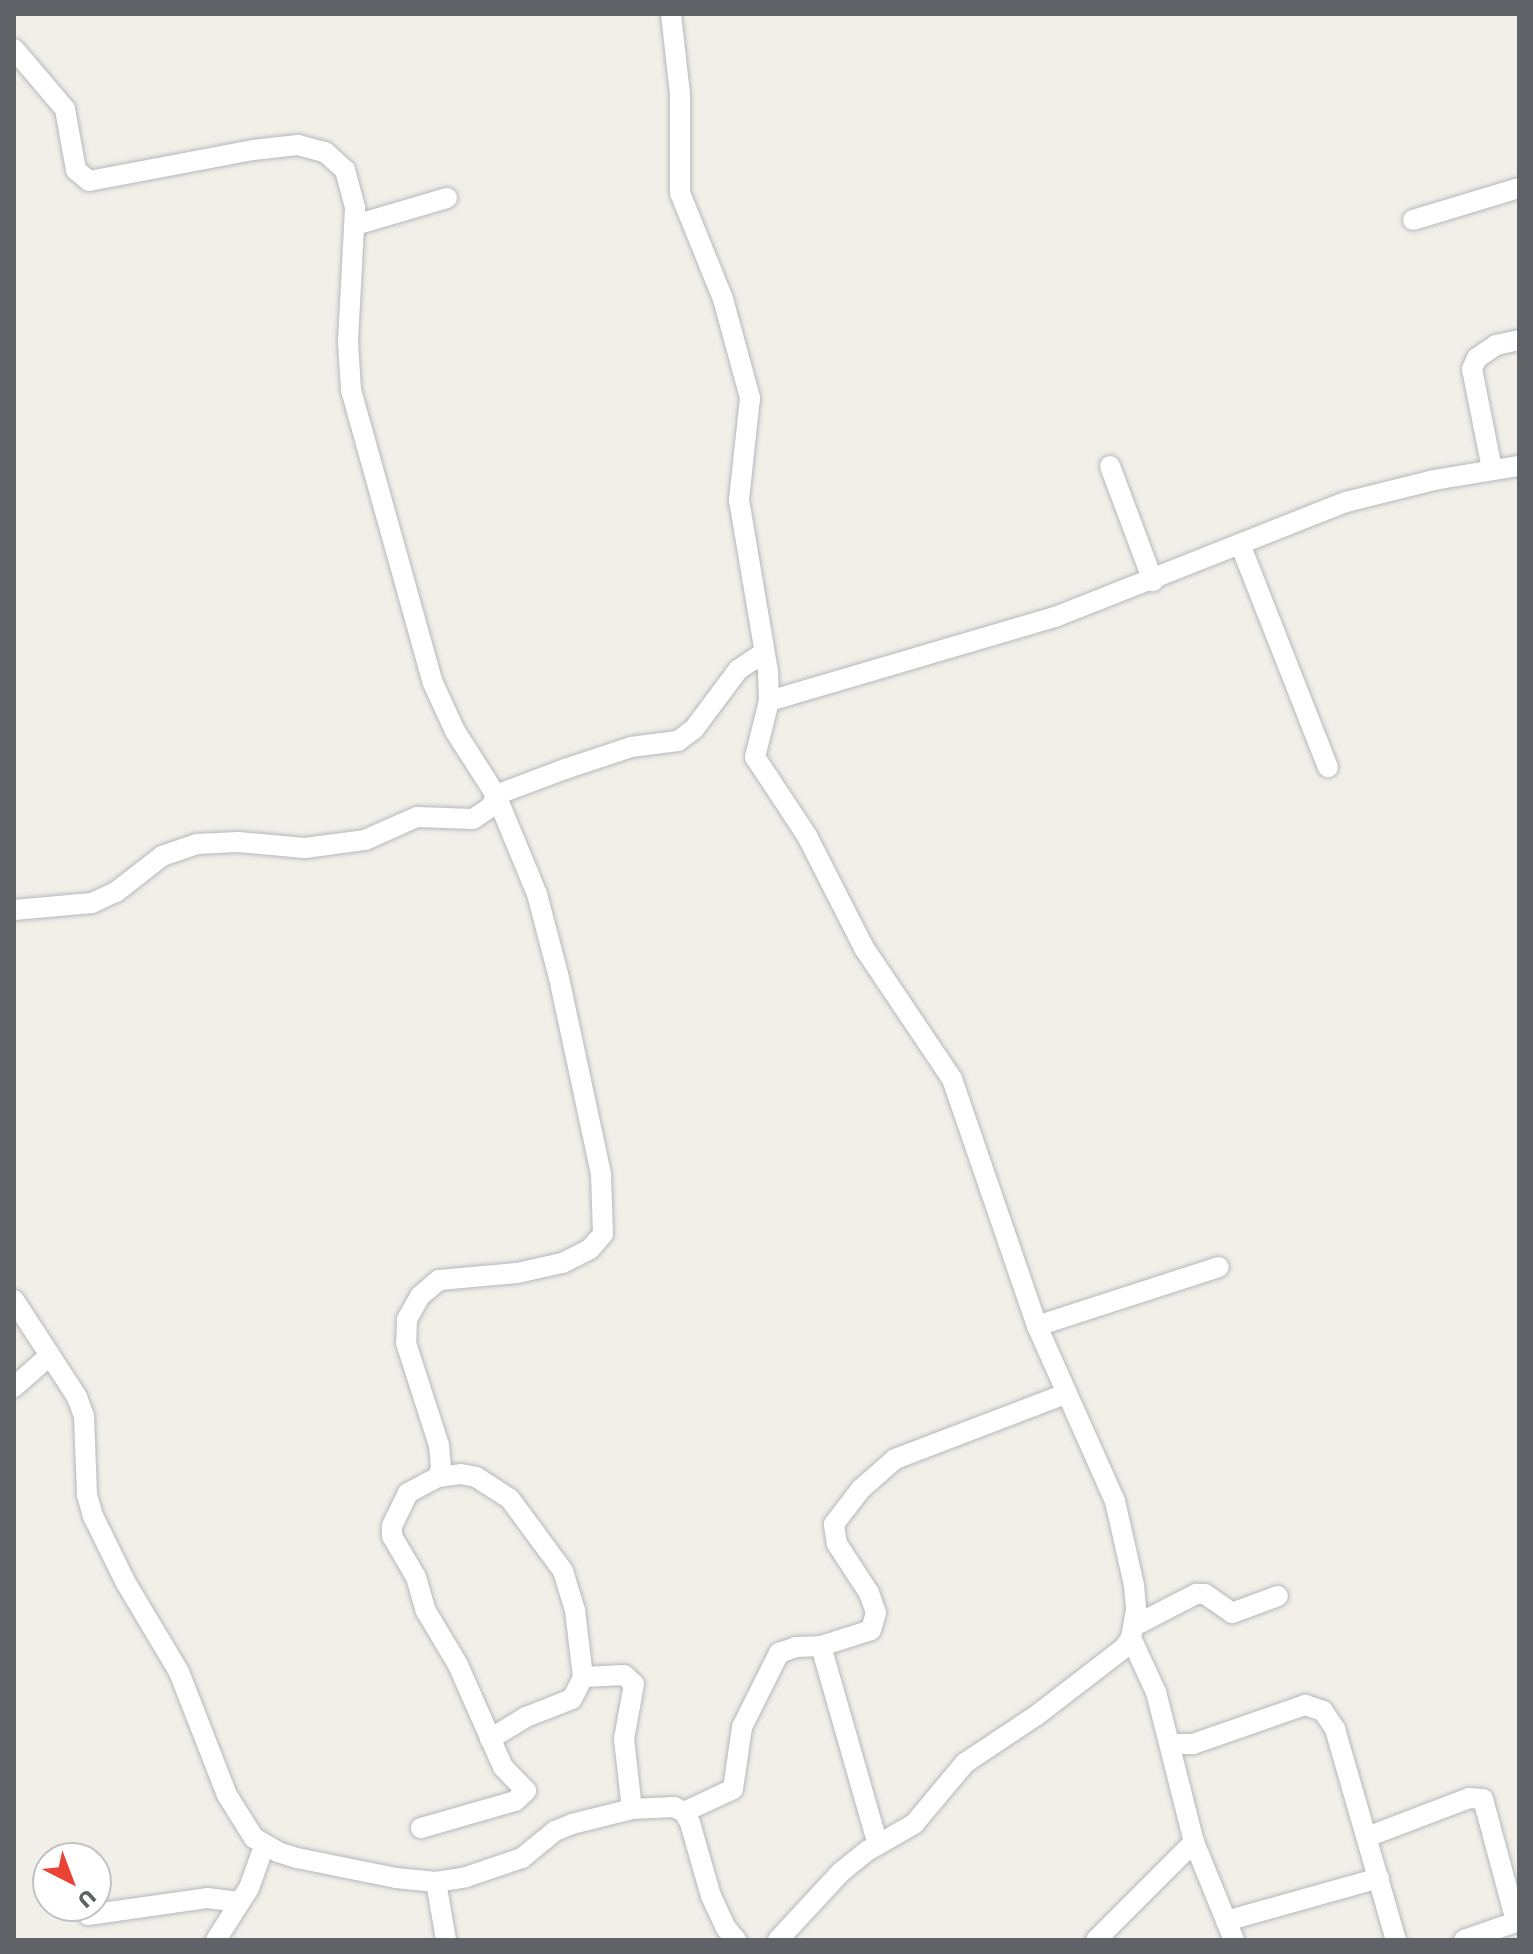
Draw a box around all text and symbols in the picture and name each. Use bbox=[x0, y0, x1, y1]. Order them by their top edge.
north arrow bbox=[32, 1842, 112, 1922]
text: U bbox=[73, 1884, 101, 1913]

